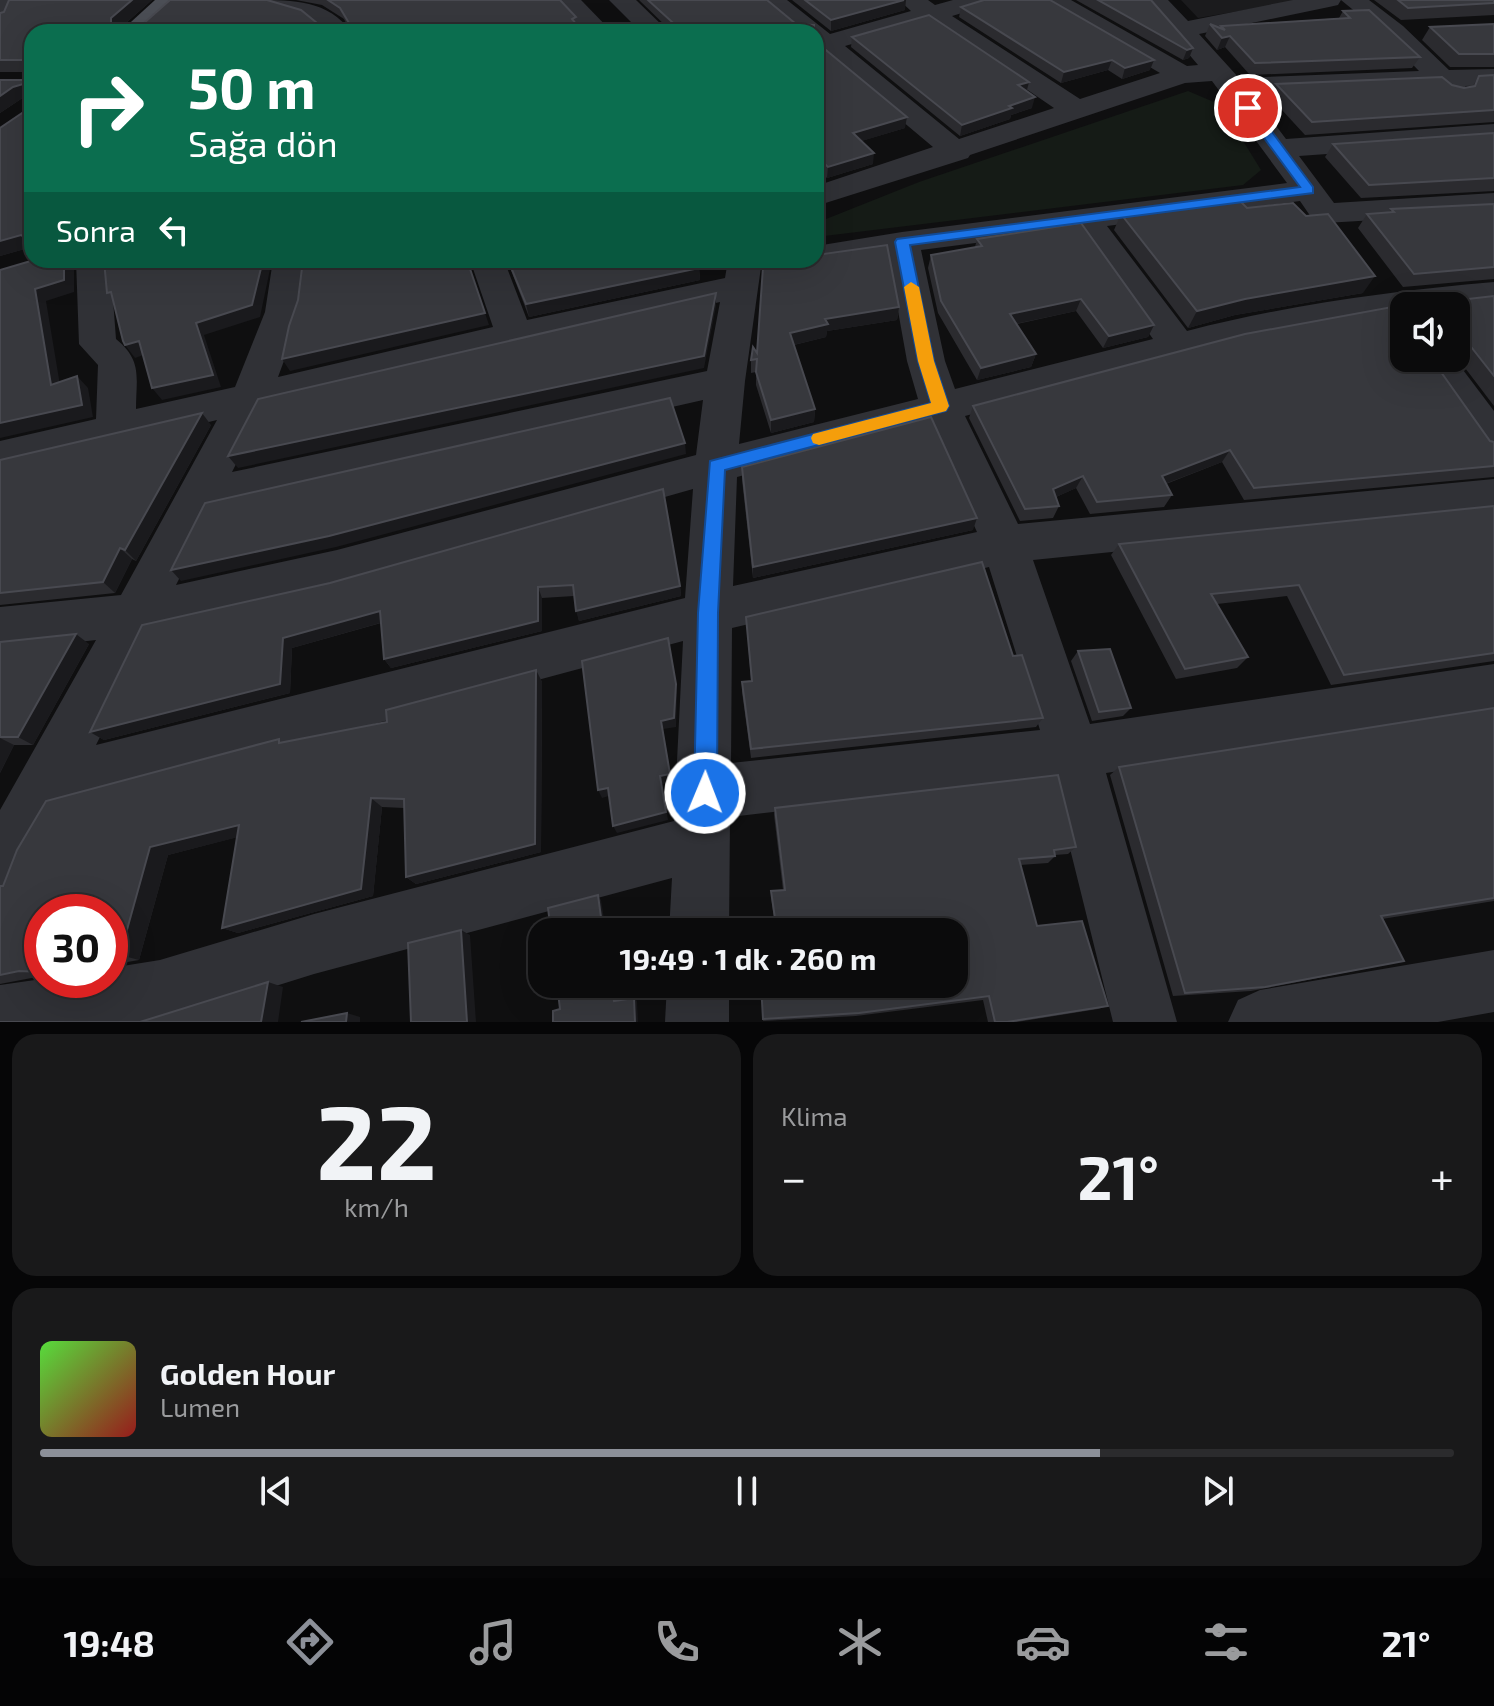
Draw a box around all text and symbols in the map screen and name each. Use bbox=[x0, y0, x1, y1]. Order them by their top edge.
text: 50 m bbox=[188, 53, 316, 120]
icon: right bbox=[56, 56, 160, 160]
pin bbox=[1214, 74, 1282, 142]
icon: arrive bbox=[1226, 86, 1270, 130]
text: Sağa dön bbox=[188, 121, 338, 164]
icon: left bbox=[152, 208, 196, 252]
text: Sonra bbox=[56, 212, 136, 248]
map controls bbox=[1390, 292, 1470, 372]
button: sound bbox=[1390, 292, 1470, 372]
position arrow bbox=[663, 751, 747, 835]
speed limit sign: 30 bbox=[24, 894, 128, 998]
text: 19:49 · 1 dk · 260 m bbox=[619, 940, 877, 976]
text: 22 bbox=[316, 1076, 437, 1201]
text: Klima bbox=[781, 1100, 848, 1131]
text: 21° bbox=[1078, 1140, 1159, 1212]
text: − bbox=[781, 1150, 807, 1203]
text: + bbox=[1430, 1150, 1454, 1203]
text: km/h bbox=[344, 1191, 409, 1222]
text: Golden Hour bbox=[160, 1355, 335, 1391]
text: Lumen bbox=[160, 1391, 240, 1422]
icon: previous bbox=[254, 1469, 298, 1513]
icon: pause bbox=[725, 1469, 769, 1513]
icon: next bbox=[1196, 1469, 1240, 1513]
icon: directions bbox=[282, 1614, 338, 1670]
icon: music bbox=[465, 1614, 521, 1670]
icon: phone bbox=[649, 1614, 705, 1670]
icon: climate bbox=[832, 1614, 888, 1670]
icon: car bbox=[1015, 1614, 1071, 1670]
icon: filters bbox=[1198, 1614, 1254, 1670]
text: 19:48 bbox=[64, 1621, 155, 1664]
text: 21° bbox=[1381, 1621, 1430, 1664]

